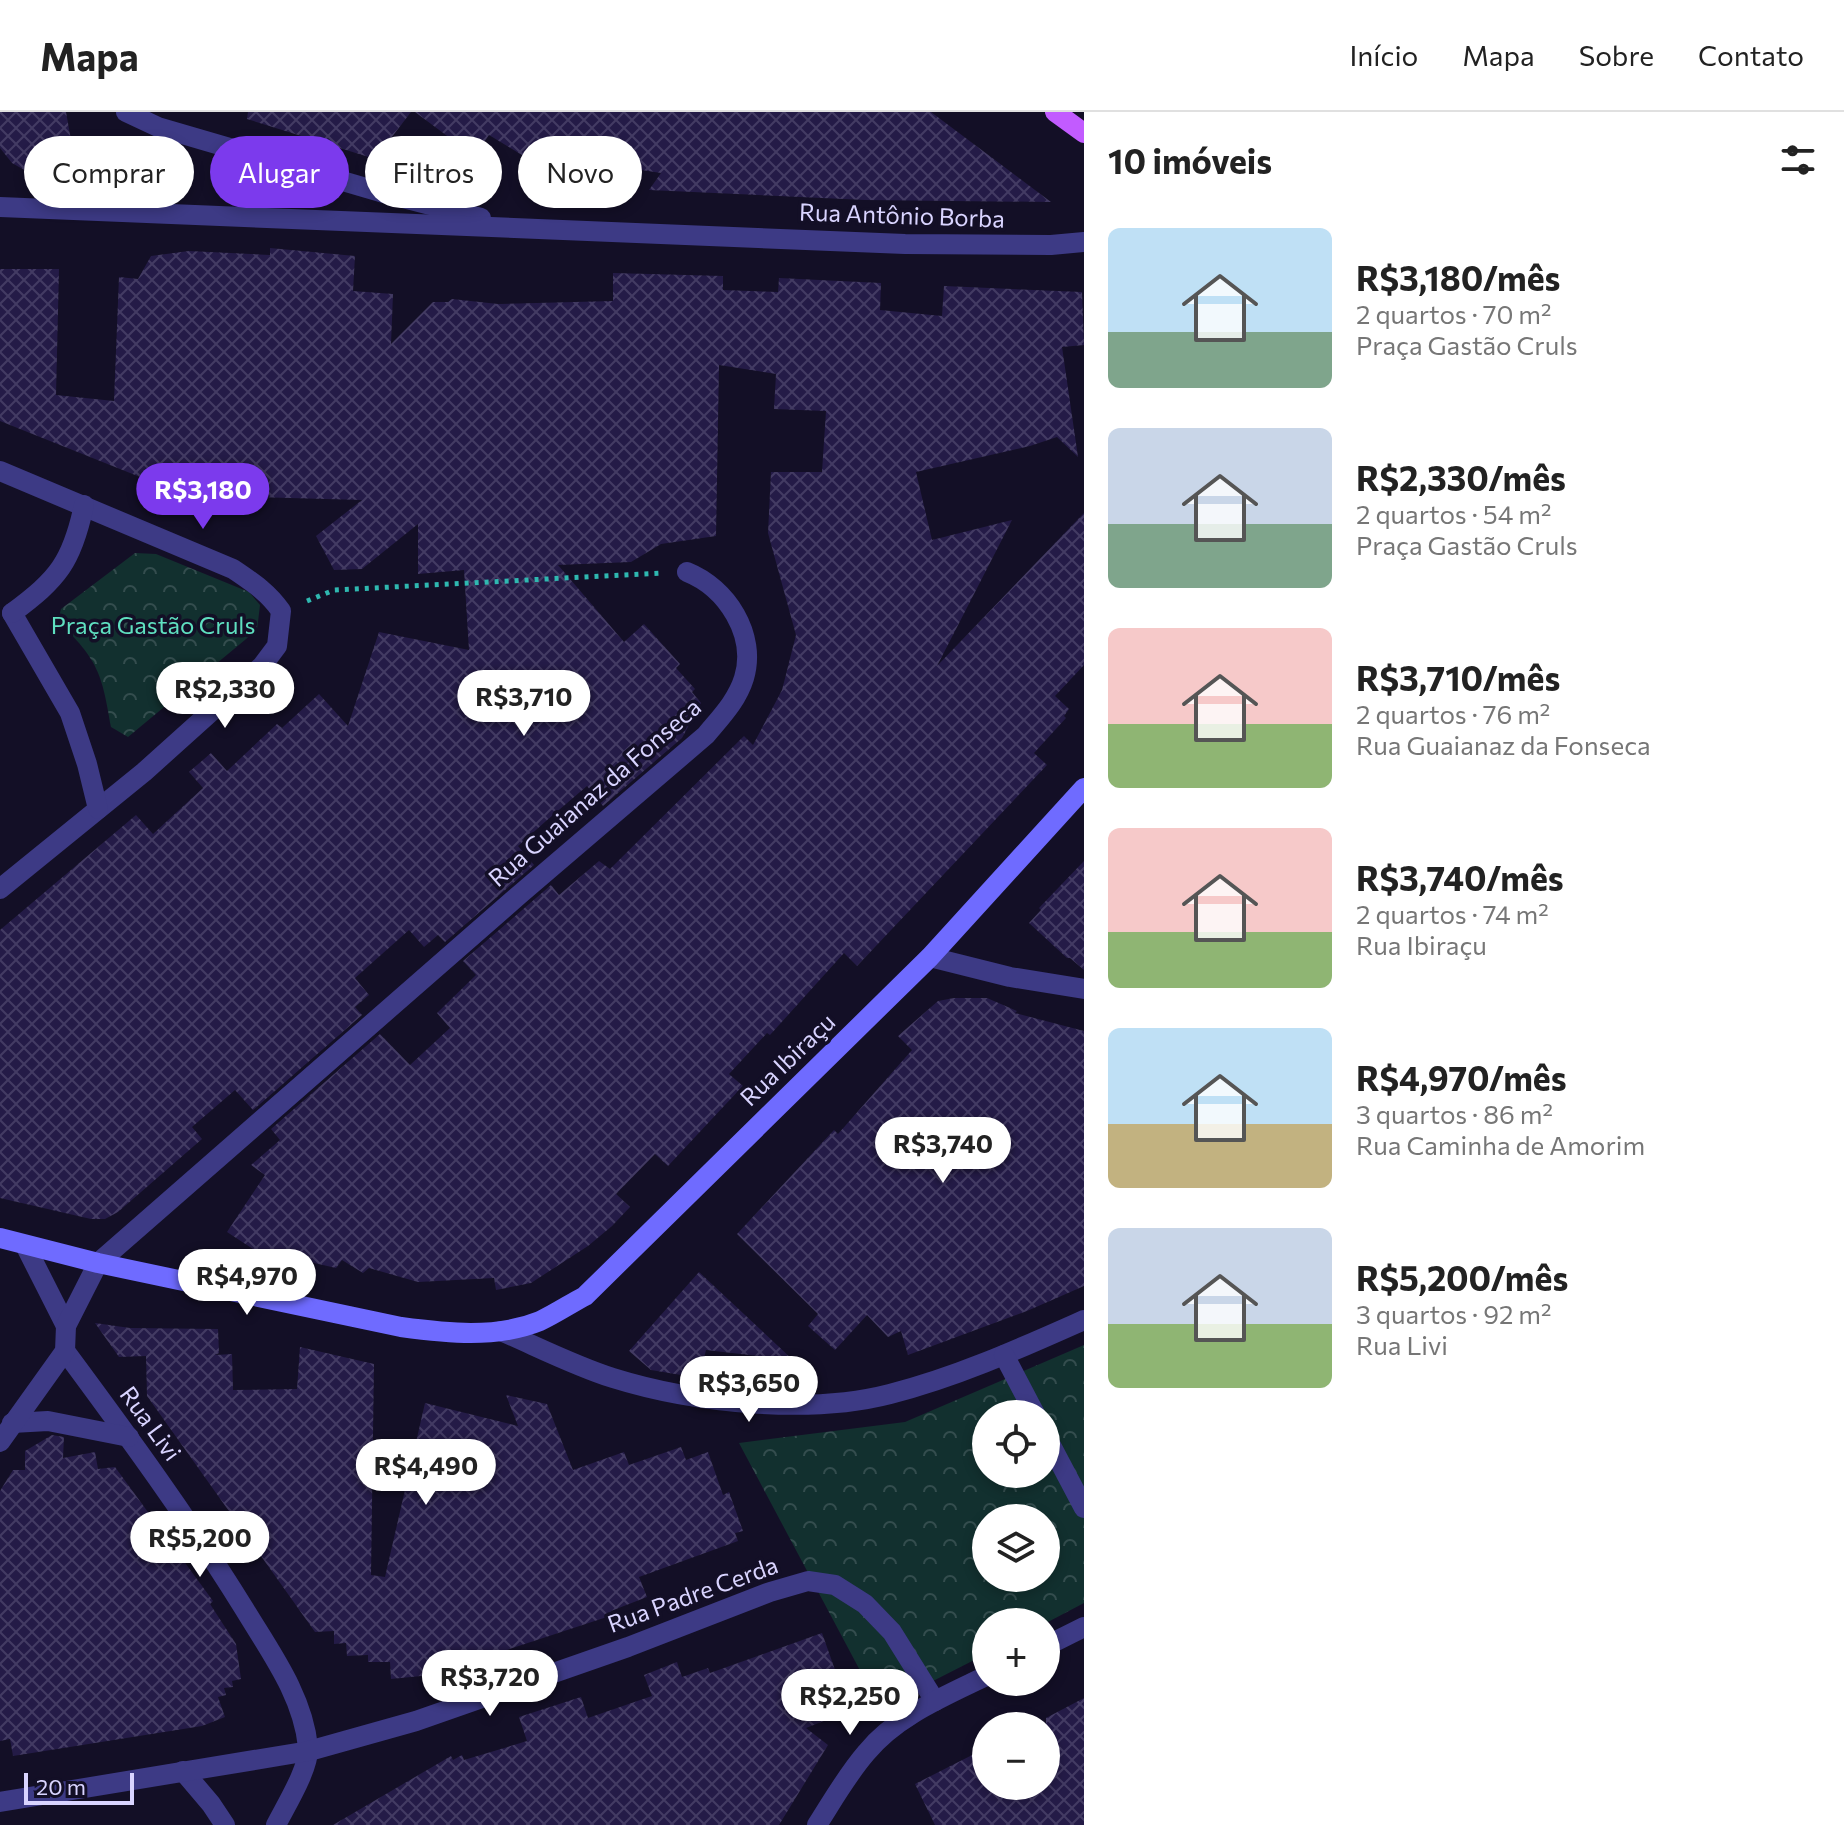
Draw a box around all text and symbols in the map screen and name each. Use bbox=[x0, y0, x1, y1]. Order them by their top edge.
text: Mapa bbox=[40, 32, 139, 79]
text: Início bbox=[1349, 38, 1418, 72]
text: Mapa bbox=[1462, 38, 1535, 72]
text: Sobre bbox=[1579, 38, 1654, 72]
text: Contato bbox=[1698, 38, 1804, 72]
chip: Comprar bbox=[24, 136, 194, 208]
chip: Alugar bbox=[210, 136, 349, 208]
chip: Filtros bbox=[365, 136, 502, 208]
chip: Novo bbox=[518, 136, 642, 208]
icon: filters bbox=[1776, 138, 1820, 182]
text: 10 imóveis bbox=[1108, 139, 1272, 181]
street label: Rua Antônio Borba bbox=[799, 196, 1005, 233]
text: R$3,180/mês bbox=[1356, 256, 1560, 298]
icon: home bbox=[1172, 260, 1268, 356]
text: 2 quartos · 70 m² bbox=[1356, 298, 1552, 329]
text: Praça Gastão Cruls bbox=[1356, 329, 1578, 360]
text: R$2,330/mês bbox=[1356, 456, 1566, 498]
icon: home bbox=[1172, 460, 1268, 556]
pin: R$3,180 bbox=[129, 463, 277, 531]
text: R$3,180 bbox=[154, 473, 252, 504]
text: 2 quartos · 54 m² bbox=[1356, 498, 1551, 529]
text: Praça Gastão Cruls bbox=[1356, 529, 1578, 560]
park label: Praça Gastão Cruls bbox=[51, 610, 255, 639]
text: R$3,710/mês bbox=[1356, 656, 1560, 698]
icon: home bbox=[1172, 660, 1268, 756]
pin: R$2,330 bbox=[151, 662, 299, 730]
pin: R$3,710 bbox=[450, 670, 598, 738]
text: R$2,330 bbox=[174, 672, 276, 703]
text: R$3,710 bbox=[475, 680, 573, 711]
street label: Rua Guaianaz da Fonseca bbox=[482, 692, 706, 892]
text: 2 quartos · 76 m² bbox=[1356, 698, 1550, 729]
text: Rua Guaianaz da Fonseca bbox=[1356, 729, 1651, 760]
text: R$3,740/mês bbox=[1356, 856, 1564, 898]
icon: home bbox=[1172, 860, 1268, 956]
text: 2 quartos · 74 m² bbox=[1356, 898, 1549, 929]
text: Rua Ibiraçu bbox=[1356, 929, 1487, 960]
street label: Rua Ibiraçu bbox=[733, 1007, 840, 1111]
text: R$4,970/mês bbox=[1356, 1056, 1567, 1098]
icon: home bbox=[1172, 1060, 1268, 1156]
text: 3 quartos · 86 m² bbox=[1356, 1098, 1553, 1129]
pin: R$3,740 bbox=[869, 1117, 1017, 1185]
text: R$3,740 bbox=[893, 1127, 993, 1158]
text: Rua Caminha de Amorim bbox=[1356, 1129, 1645, 1160]
pin: R$4,970 bbox=[173, 1249, 321, 1317]
text: R$5,200/mês bbox=[1356, 1256, 1568, 1298]
text: R$4,970 bbox=[196, 1259, 298, 1290]
icon: home bbox=[1172, 1260, 1268, 1356]
text: 3 quartos · 92 m² bbox=[1356, 1298, 1551, 1329]
text: Rua Livi bbox=[1356, 1329, 1448, 1360]
pin: R$3,650 bbox=[675, 1356, 823, 1424]
text: R$3,650 bbox=[698, 1366, 800, 1397]
street label: Rua Livi bbox=[115, 1380, 188, 1466]
map controls bbox=[972, 1400, 1060, 1800]
button: locate bbox=[972, 1400, 1060, 1488]
pin: R$4,490 bbox=[352, 1439, 500, 1507]
text: R$4,490 bbox=[374, 1449, 478, 1480]
button: layers bbox=[972, 1504, 1060, 1592]
pin: R$5,200 bbox=[126, 1511, 274, 1579]
text: R$5,200 bbox=[148, 1521, 252, 1552]
street label: Rua Padre Cerda bbox=[603, 1549, 782, 1638]
button: + bbox=[972, 1608, 1060, 1696]
pin: R$3,720 bbox=[416, 1650, 564, 1718]
text: R$3,720 bbox=[440, 1660, 540, 1691]
pin: R$2,250 bbox=[776, 1669, 924, 1737]
text: R$2,250 bbox=[799, 1679, 901, 1710]
button: − bbox=[972, 1712, 1060, 1800]
scale bar bbox=[24, 1769, 134, 1805]
text: 20 m bbox=[36, 1773, 86, 1800]

